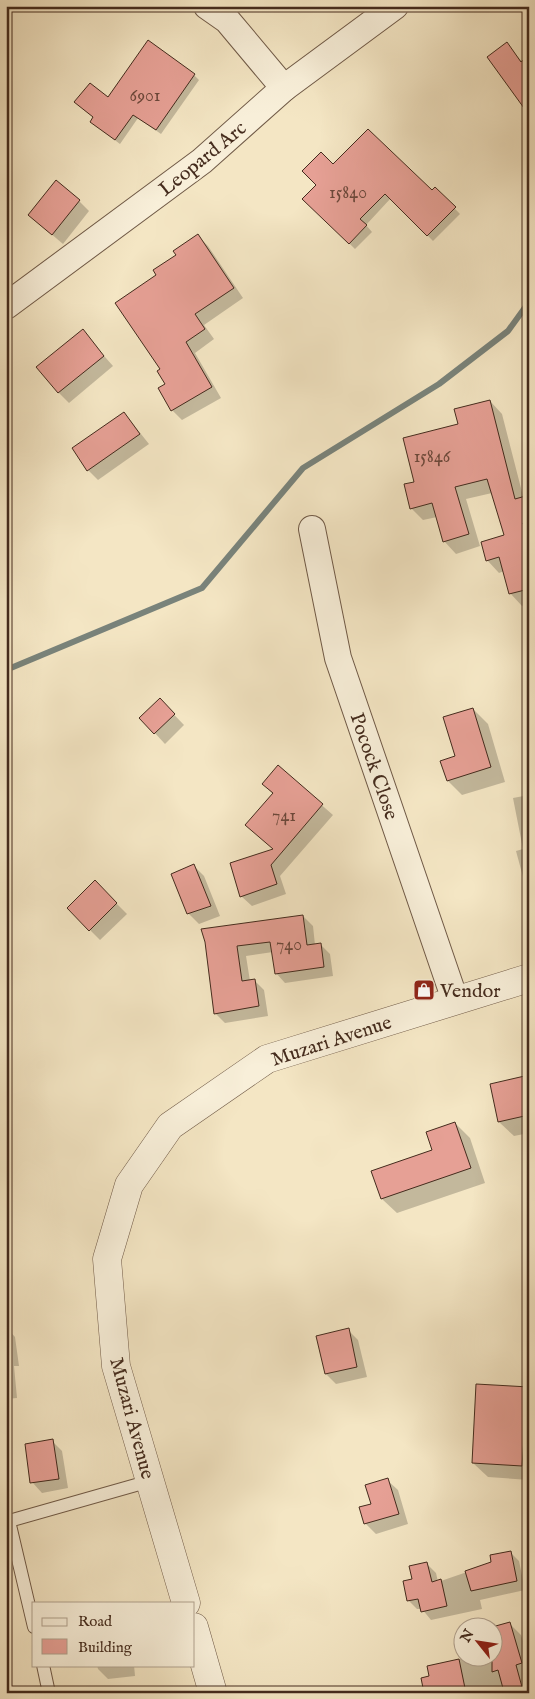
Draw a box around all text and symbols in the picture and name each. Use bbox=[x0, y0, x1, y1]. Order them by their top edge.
house number: 6901 bbox=[130, 85, 160, 108]
street label: Leopard Arc bbox=[154, 116, 252, 202]
house number: 15840 bbox=[329, 182, 367, 205]
house number: 15846 bbox=[414, 446, 451, 469]
street label: Pocock Close bbox=[344, 710, 404, 823]
house number: 741 bbox=[272, 805, 296, 828]
house number: 740 bbox=[276, 934, 302, 957]
shop icon: Vendor bbox=[412, 978, 436, 1002]
place label: Vendor bbox=[439, 979, 501, 1004]
street label: Muzari Avenue bbox=[268, 1010, 395, 1073]
street label: Muzari Avenue bbox=[103, 1355, 160, 1482]
legend bbox=[32, 1602, 195, 1666]
text: Road bbox=[78, 1612, 113, 1631]
north arrow bbox=[452, 1616, 502, 1666]
text: N bbox=[456, 1626, 478, 1647]
text: Building bbox=[78, 1638, 133, 1657]

